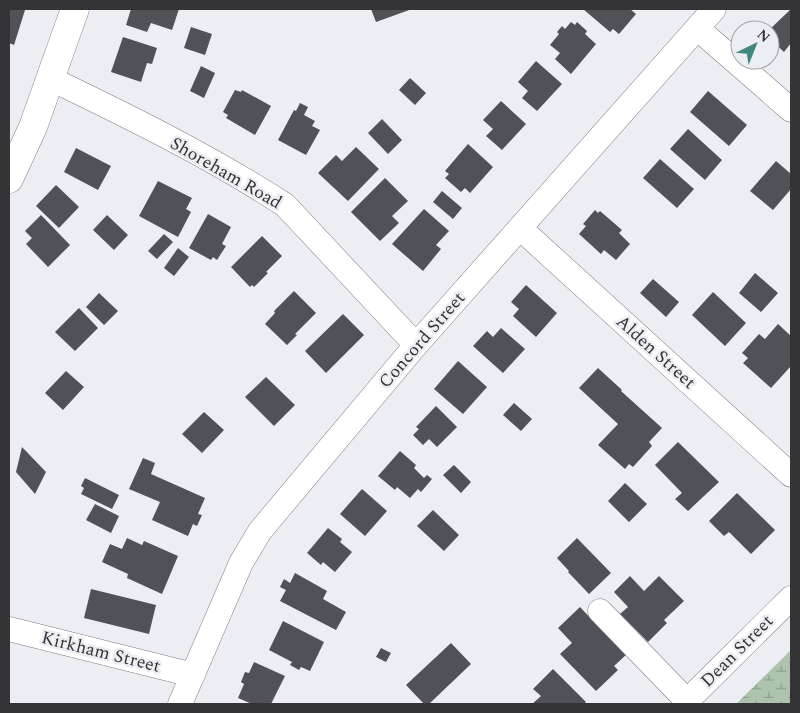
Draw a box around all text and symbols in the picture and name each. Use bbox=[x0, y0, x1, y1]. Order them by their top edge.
north arrow bbox=[730, 20, 780, 70]
text: N bbox=[752, 24, 775, 47]
street label: Shoreham Road bbox=[165, 130, 287, 216]
street label: Concord Street bbox=[372, 286, 472, 394]
street label: Alden Street bbox=[610, 309, 702, 395]
street label: Dean Street bbox=[694, 608, 780, 694]
street label: Kirkham Street bbox=[39, 624, 163, 680]

